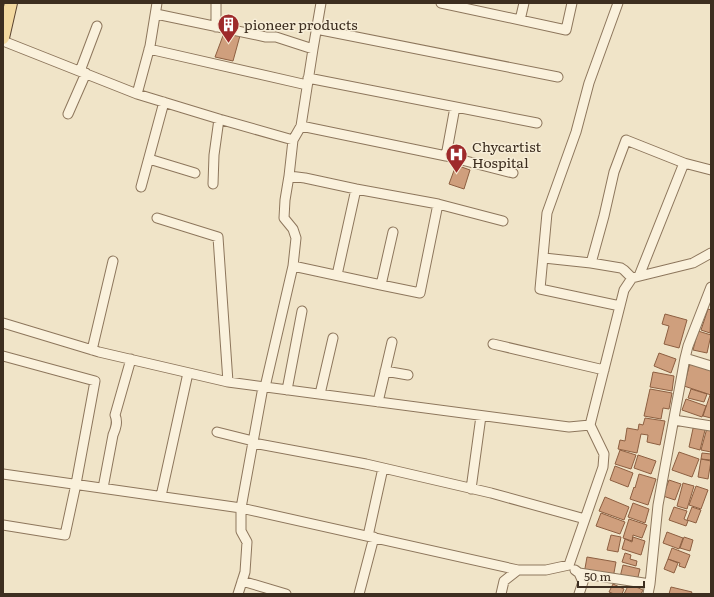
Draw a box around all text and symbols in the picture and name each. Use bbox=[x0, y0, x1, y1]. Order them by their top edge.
building icon: pioneer products bbox=[215, 12, 241, 45]
place label: pioneer products bbox=[244, 14, 357, 34]
place label: Chycartist Hospital bbox=[472, 136, 541, 172]
hospital icon: Chycartist Hospital bbox=[443, 142, 469, 175]
scale bar bbox=[578, 563, 644, 589]
text: 50 m bbox=[584, 567, 611, 585]

